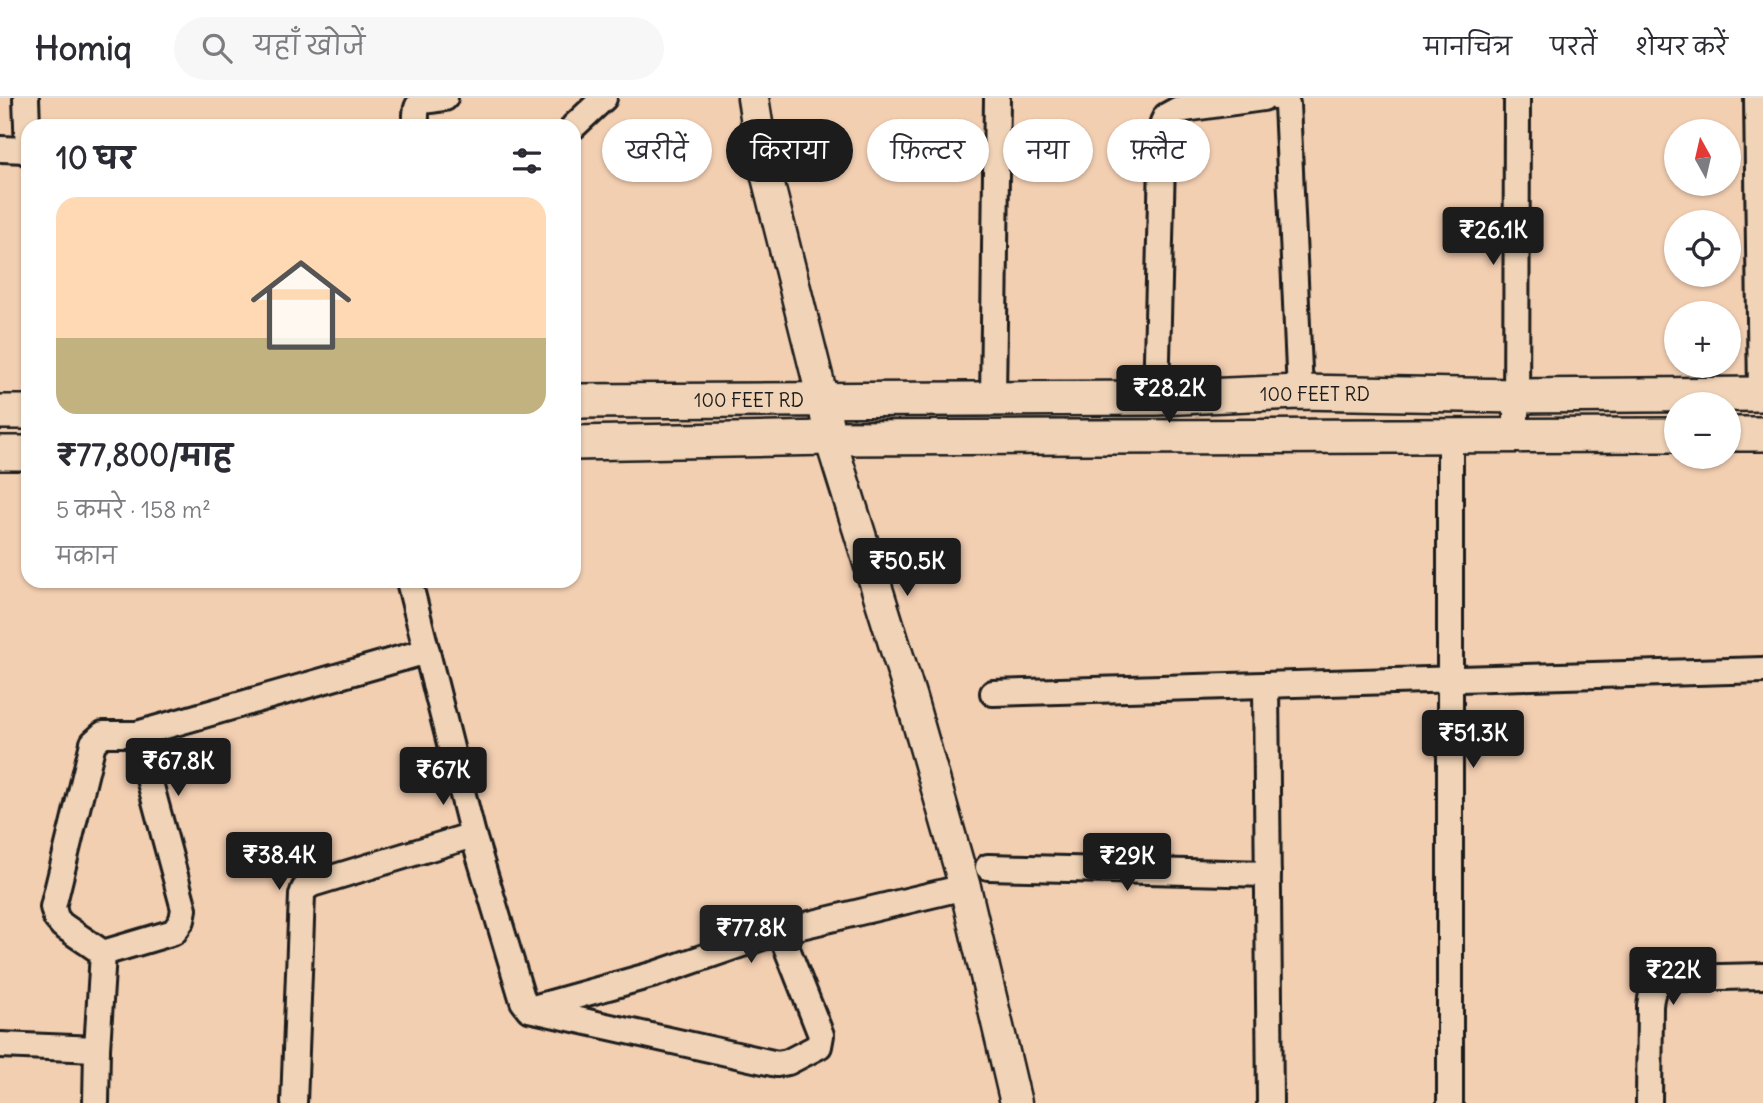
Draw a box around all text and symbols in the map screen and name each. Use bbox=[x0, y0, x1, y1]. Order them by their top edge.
search box bbox=[174, 17, 664, 80]
text: Homiq bbox=[35, 27, 132, 69]
icon: search bbox=[198, 29, 236, 67]
text: यहाँ खोजें bbox=[254, 29, 365, 62]
text: मानचित्र bbox=[1424, 31, 1512, 61]
text: परतें bbox=[1550, 31, 1597, 61]
text: शेयर करें bbox=[1635, 31, 1728, 61]
chip: खरीदें bbox=[602, 119, 712, 182]
chip: किराया bbox=[726, 119, 853, 182]
chip: फ़िल्टर bbox=[867, 119, 989, 182]
chip: नया bbox=[1003, 119, 1093, 182]
chip: फ़्लैट bbox=[1107, 119, 1210, 182]
north arrow bbox=[1664, 119, 1741, 196]
map controls bbox=[1664, 119, 1741, 469]
text: 10 घर bbox=[56, 139, 135, 177]
icon: filters bbox=[508, 142, 546, 180]
pin: ₹26.1K bbox=[1436, 208, 1550, 267]
button: locate bbox=[1664, 210, 1741, 287]
text: ₹26.1K bbox=[1459, 215, 1527, 244]
icon: home bbox=[238, 242, 364, 368]
button: + bbox=[1664, 301, 1741, 378]
pin: ₹28.2K bbox=[1112, 366, 1226, 425]
text: ₹28.2K bbox=[1132, 373, 1206, 402]
street label: 100 FEET RD bbox=[1260, 382, 1370, 406]
street label: 100 FEET RD bbox=[694, 388, 804, 412]
button: − bbox=[1664, 392, 1741, 469]
text: ₹77,800/माह bbox=[56, 436, 232, 474]
text: 5 कमरे · 158 m² bbox=[56, 495, 211, 524]
pin: ₹50.5K bbox=[850, 538, 964, 598]
text: मकान bbox=[56, 541, 117, 570]
text: ₹50.5K bbox=[869, 546, 945, 575]
pin: ₹51.3K bbox=[1416, 710, 1530, 770]
text: ₹51.3K bbox=[1438, 718, 1508, 747]
pin: ₹67.8K bbox=[121, 738, 235, 798]
text: ₹67.8K bbox=[142, 746, 214, 775]
pin: ₹67K bbox=[402, 748, 484, 807]
text: ₹67K bbox=[416, 755, 470, 784]
pin: ₹38.4K bbox=[222, 832, 336, 892]
pin: ₹29K bbox=[1086, 834, 1168, 893]
text: ₹38.4K bbox=[242, 840, 316, 869]
text: ₹29K bbox=[1099, 841, 1155, 870]
pin: ₹77.8K bbox=[694, 906, 808, 965]
text: ₹77.8K bbox=[716, 913, 786, 942]
pin: ₹22K bbox=[1632, 948, 1714, 1007]
text: ₹22K bbox=[1645, 955, 1701, 984]

